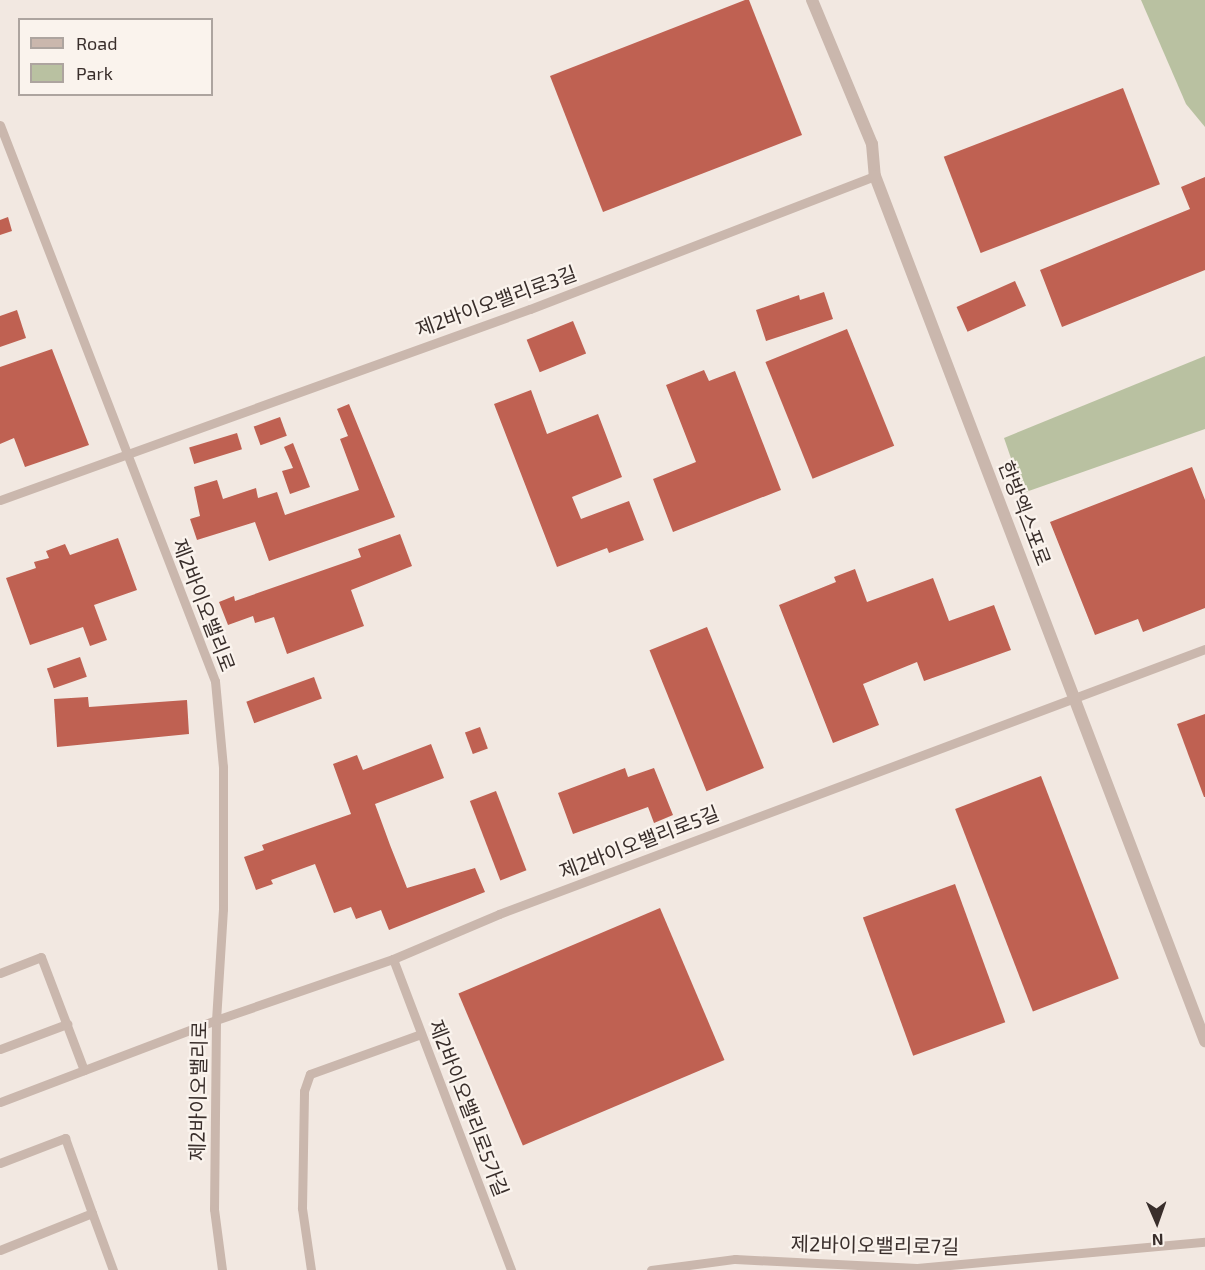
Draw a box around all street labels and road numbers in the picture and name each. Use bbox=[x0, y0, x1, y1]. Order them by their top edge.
street label: 제2바이오밸리로3길 bbox=[412, 261, 580, 341]
street label: 한방엑스포로 bbox=[994, 457, 1056, 569]
street label: 제2바이오밸리로 bbox=[168, 535, 240, 675]
street label: 제2바이오밸리로5길 bbox=[556, 800, 722, 884]
street label: 제2바이오밸리로5가길 bbox=[424, 1016, 514, 1200]
street label: 제2바이오밸리로 bbox=[185, 1021, 211, 1161]
street label: 제2바이오밸리로7길 bbox=[790, 1232, 960, 1258]

